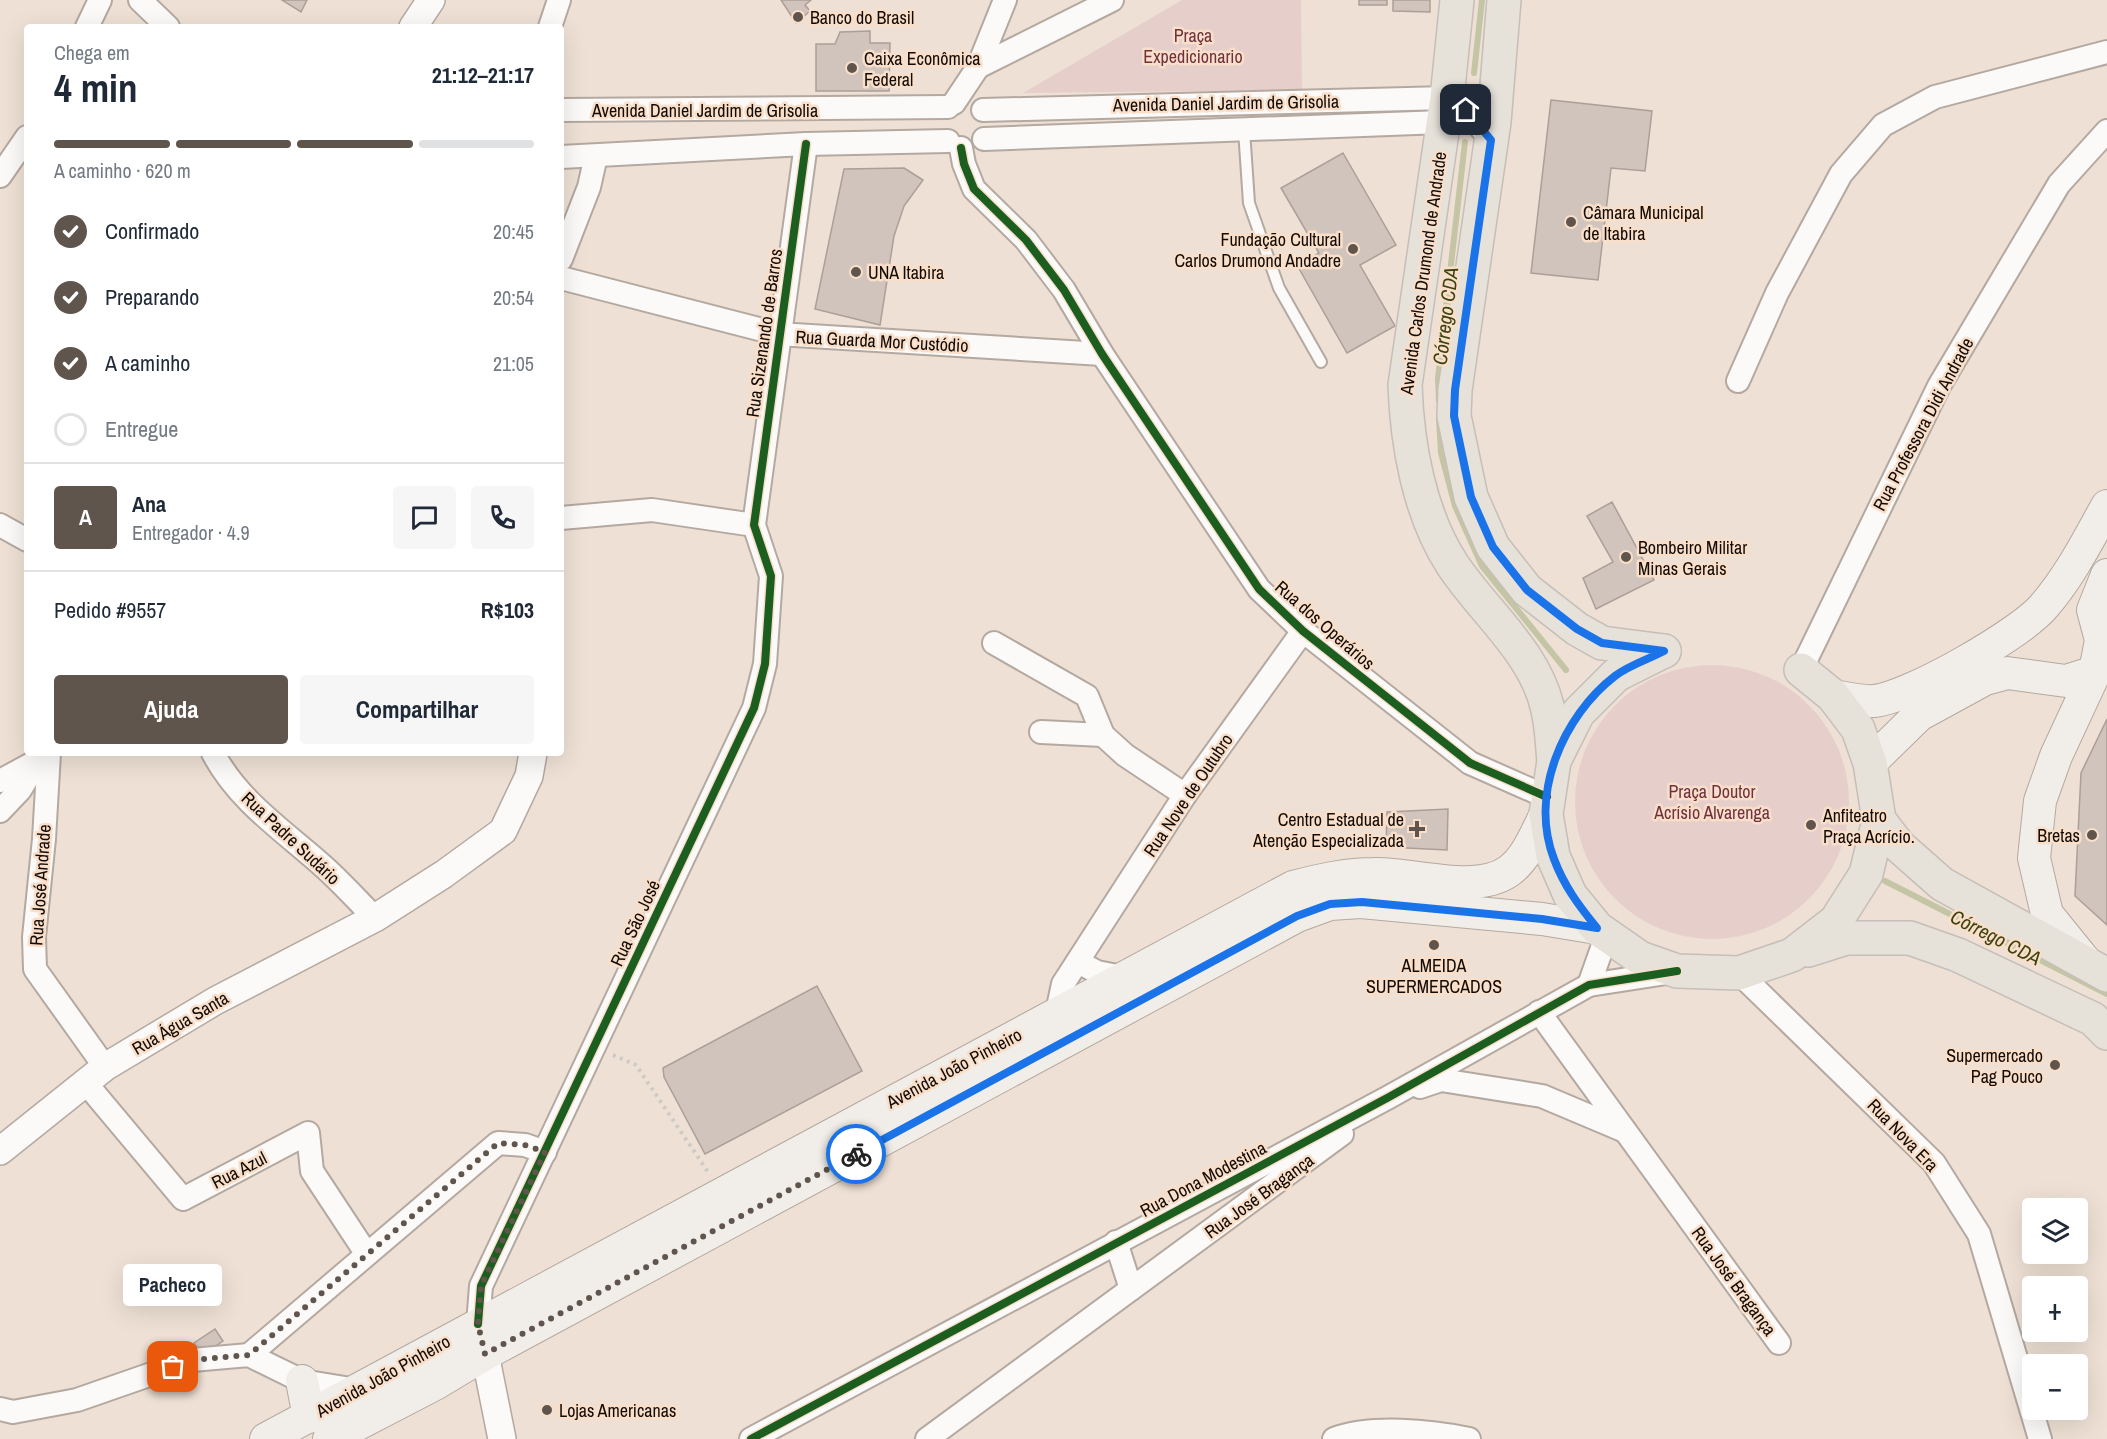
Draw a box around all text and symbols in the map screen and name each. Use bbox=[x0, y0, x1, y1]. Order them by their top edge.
place label: Banco do Brasil bbox=[810, 5, 914, 30]
marker: Banco do Brasil bbox=[791, 10, 805, 24]
park label: Praça Expedicionario bbox=[1143, 23, 1243, 69]
text: Chega em bbox=[54, 39, 130, 66]
place label: Caixa Econômica Federal bbox=[864, 46, 981, 92]
text: 21:12–21:17 bbox=[432, 60, 534, 90]
marker: Caixa Econômica Federal bbox=[845, 61, 859, 75]
text: 4 min bbox=[54, 62, 138, 114]
pin bbox=[1440, 84, 1491, 135]
street label: Avenida Daniel Jardim de Grisolia bbox=[1112, 89, 1339, 117]
icon: home bbox=[1449, 93, 1482, 126]
street label: Avenida Daniel Jardim de Grisolia bbox=[591, 98, 818, 123]
street label: Avenida Carlos Drumond de Andrade bbox=[1393, 150, 1452, 397]
text: A caminho · 620 m bbox=[54, 157, 191, 184]
place label: Câmara Municipal de Itabira bbox=[1583, 200, 1704, 246]
icon: check bbox=[54, 215, 87, 248]
marker: Câmara Municipal de Itabira bbox=[1564, 215, 1578, 229]
text: Confirmado bbox=[105, 216, 199, 246]
text: 20:45 bbox=[493, 218, 534, 245]
place label: Fundação Cultural Carlos Drumond Andadre bbox=[1174, 227, 1341, 273]
marker: Fundação Cultural Carlos Drumond Andadre bbox=[1346, 242, 1360, 256]
street label: Rua Sizenando de Barros bbox=[740, 247, 788, 419]
place label: UNA Itabira bbox=[868, 260, 944, 285]
marker: UNA Itabira bbox=[849, 265, 863, 279]
water label: Córrego CDA bbox=[1426, 265, 1464, 366]
icon: check bbox=[54, 281, 87, 314]
text: Preparando bbox=[105, 282, 199, 312]
text: 20:54 bbox=[493, 284, 534, 311]
street label: Rua Guarda Mor Custódio bbox=[795, 324, 969, 358]
street label: Rua Professora Didi Andrade bbox=[1867, 333, 1979, 515]
icon: check bbox=[54, 347, 87, 380]
text: A caminho bbox=[105, 348, 190, 378]
text: 21:05 bbox=[493, 350, 534, 377]
text: Entregue bbox=[105, 414, 178, 444]
button: chat bbox=[393, 486, 456, 549]
button: phone bbox=[471, 486, 534, 549]
text: Ana bbox=[132, 489, 166, 519]
text: A bbox=[79, 502, 92, 532]
text: Entregador · 4.9 bbox=[132, 519, 250, 546]
place label: Bombeiro Militar Minas Gerais bbox=[1638, 535, 1747, 581]
marker: Bombeiro Militar Minas Gerais bbox=[1619, 550, 1633, 564]
street label: Rua dos Operários bbox=[1270, 575, 1380, 675]
text: Pedido #9557 bbox=[54, 595, 166, 625]
text: R$103 bbox=[481, 595, 534, 625]
button: Ajuda bbox=[54, 675, 288, 744]
button: Compartilhar bbox=[300, 675, 534, 744]
street label: Rua Nove de Outubro bbox=[1137, 728, 1239, 862]
park label: Praça Doutor Acrísio Alvarenga bbox=[1653, 779, 1770, 825]
street label: Rua Padre Sudário bbox=[236, 786, 346, 890]
place label: Anfiteatro Praça Acrício. bbox=[1822, 803, 1915, 849]
place label: Centro Estadual de Atenção Especializada bbox=[1252, 807, 1404, 853]
marker: Anfiteatro Praça Acrício. bbox=[1804, 818, 1818, 832]
marker: Centro Estadual de Atenção Especializada bbox=[1408, 820, 1426, 838]
place label: Bretas bbox=[2037, 823, 2080, 848]
street label: Rua José Andrade bbox=[23, 824, 57, 946]
marker: Bretas bbox=[2085, 828, 2099, 842]
street label: Rua São José bbox=[604, 876, 666, 970]
water label: Córrego CDA bbox=[1946, 903, 2046, 971]
marker: ALMEIDA SUPERMERCADOS bbox=[1427, 938, 1441, 952]
place label: ALMEIDA SUPERMERCADOS bbox=[1366, 953, 1502, 999]
street label: Rua Água Santa bbox=[127, 985, 233, 1061]
street label: Avenida João Pinheiro bbox=[881, 1022, 1026, 1115]
place label: Supermercado Pag Pouco bbox=[1946, 1043, 2043, 1089]
marker: Supermercado Pag Pouco bbox=[2048, 1058, 2062, 1072]
street label: Rua Nova Era bbox=[1862, 1093, 1944, 1177]
courier bbox=[826, 1124, 886, 1184]
street label: Rua Dona Modestina bbox=[1136, 1135, 1270, 1223]
icon: bike bbox=[840, 1138, 873, 1171]
street label: Rua Azul bbox=[207, 1145, 271, 1195]
street label: Rua José Bragança bbox=[1199, 1148, 1319, 1244]
map controls bbox=[2022, 1198, 2088, 1420]
button: layers bbox=[2022, 1198, 2088, 1264]
street label: Rua José Bragança bbox=[1686, 1221, 1782, 1341]
callout: Pacheco bbox=[124, 1265, 222, 1307]
text: Pacheco bbox=[139, 1271, 206, 1298]
button: + bbox=[2022, 1276, 2088, 1342]
street label: Avenida João Pinheiro bbox=[311, 1329, 455, 1424]
pin bbox=[147, 1341, 198, 1392]
icon: bag bbox=[156, 1350, 189, 1383]
button: − bbox=[2022, 1354, 2088, 1420]
place label: Lojas Americanas bbox=[559, 1398, 676, 1423]
marker: Lojas Americanas bbox=[540, 1403, 554, 1417]

